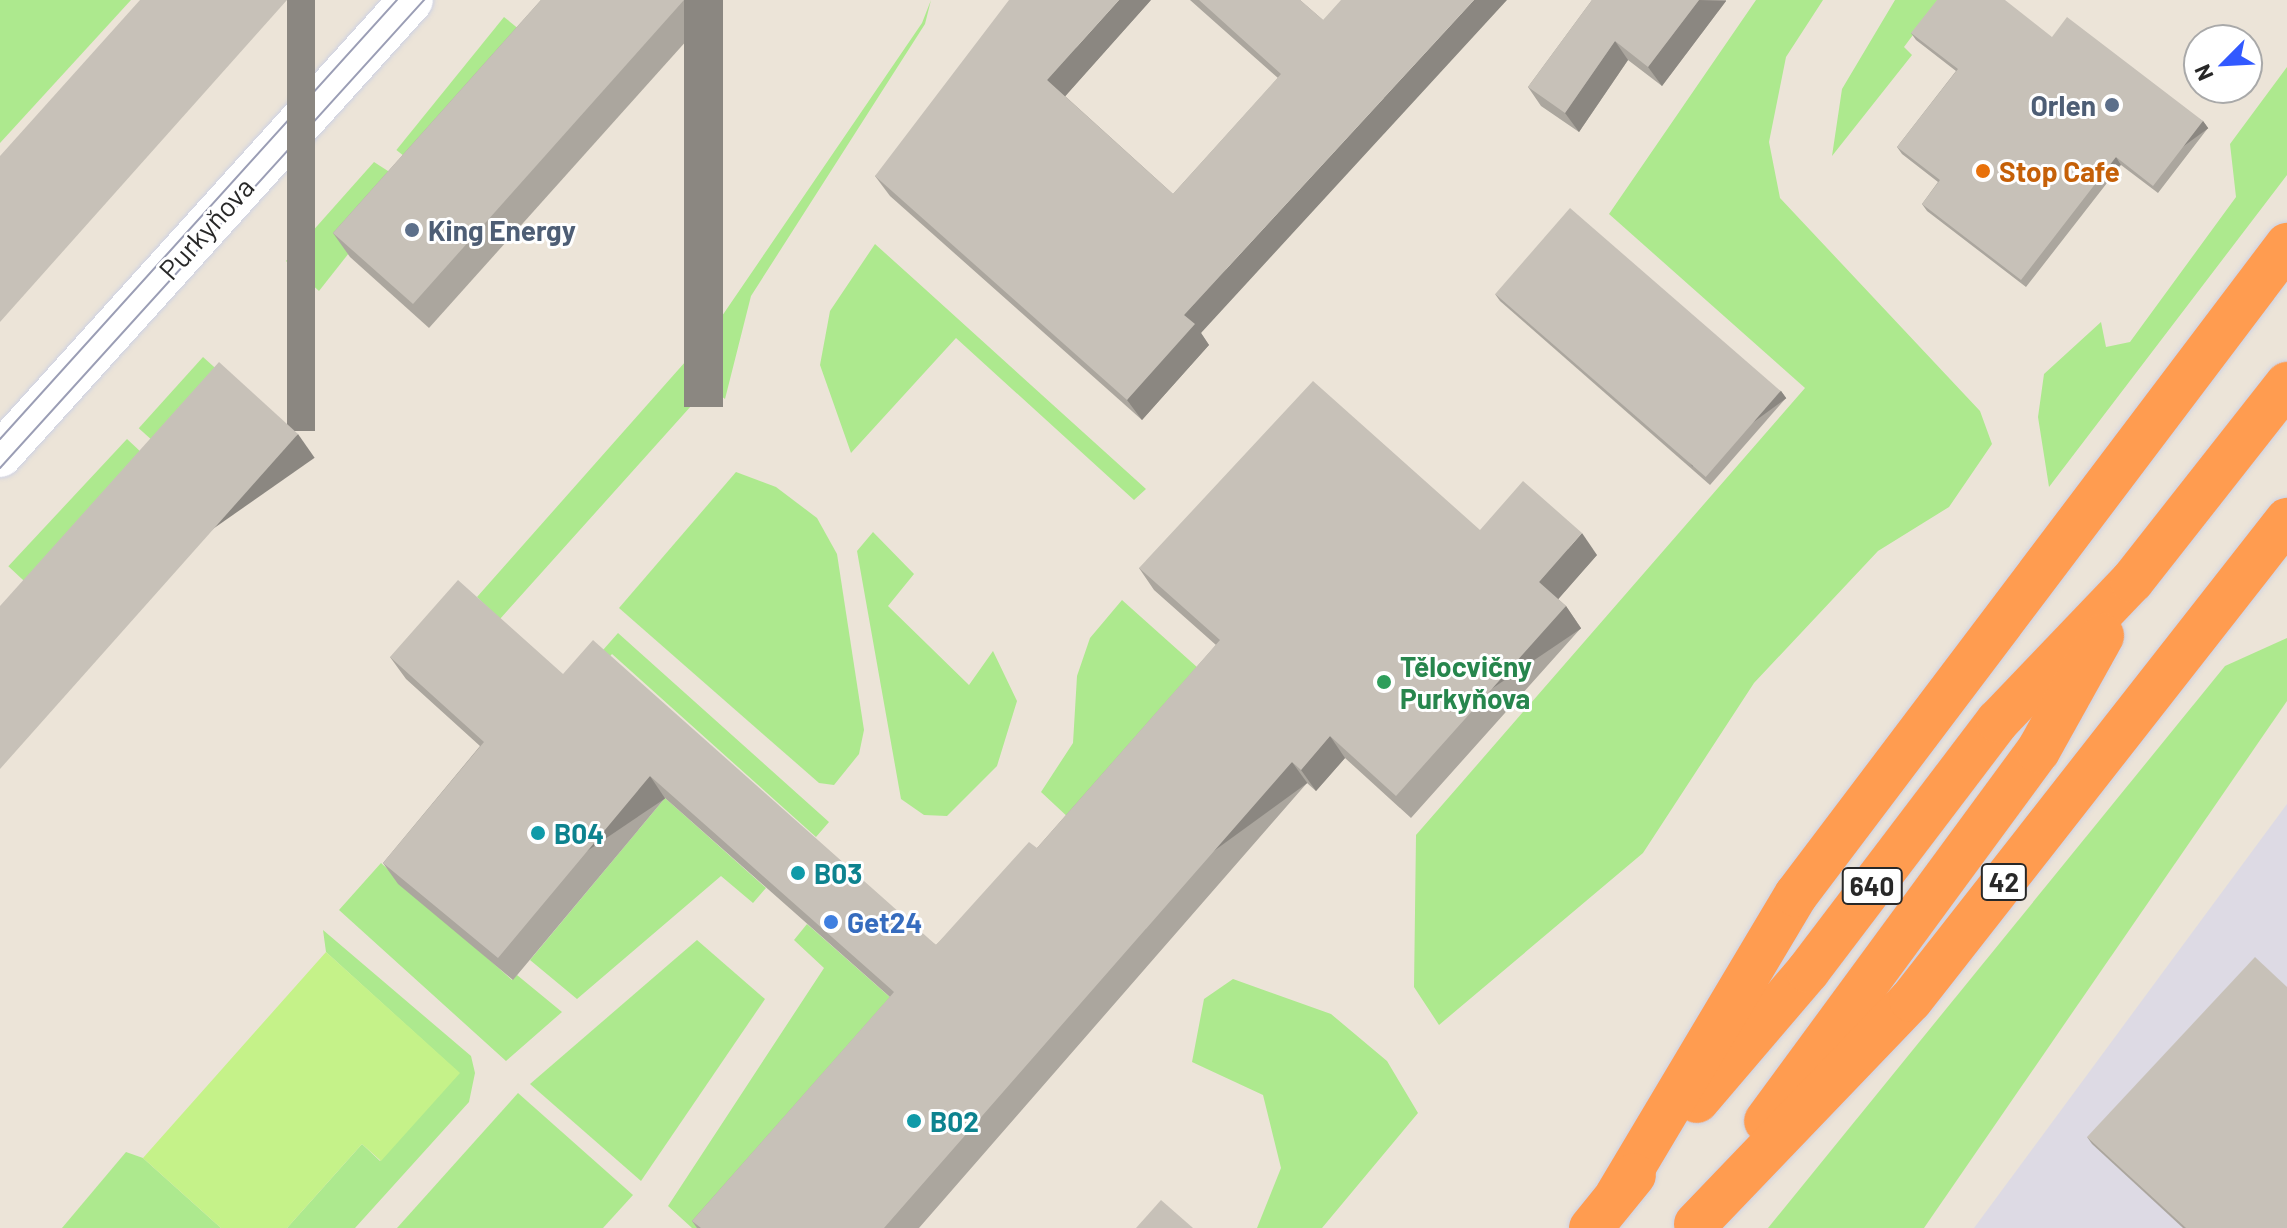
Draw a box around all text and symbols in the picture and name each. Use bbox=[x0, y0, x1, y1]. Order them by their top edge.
north arrow bbox=[2183, 24, 2263, 104]
text: N bbox=[2188, 61, 2218, 85]
place label: Orlen bbox=[2030, 88, 2096, 122]
marker: Orlen bbox=[2103, 96, 2121, 114]
place label: Stop Cafe bbox=[1999, 154, 2120, 188]
marker: Stop Cafe bbox=[1974, 162, 1992, 180]
street label: Purkyňova bbox=[151, 170, 261, 286]
place label: King Energy bbox=[428, 213, 576, 247]
marker: King Energy bbox=[403, 221, 421, 239]
place label: Tělocvičny Purkyňova bbox=[1400, 649, 1532, 715]
marker: Tělocvičny Purkyňova bbox=[1375, 673, 1393, 691]
place label: B04 bbox=[554, 816, 604, 850]
marker: B04 bbox=[529, 824, 547, 842]
place label: B03 bbox=[814, 856, 862, 890]
road number: 42 bbox=[1980, 860, 2028, 904]
marker: B03 bbox=[789, 864, 807, 882]
road number: 640 bbox=[1840, 864, 1904, 908]
place label: Get24 bbox=[847, 905, 922, 939]
marker: Get24 bbox=[822, 913, 840, 931]
place label: B02 bbox=[930, 1104, 979, 1138]
marker: B02 bbox=[905, 1112, 923, 1130]

